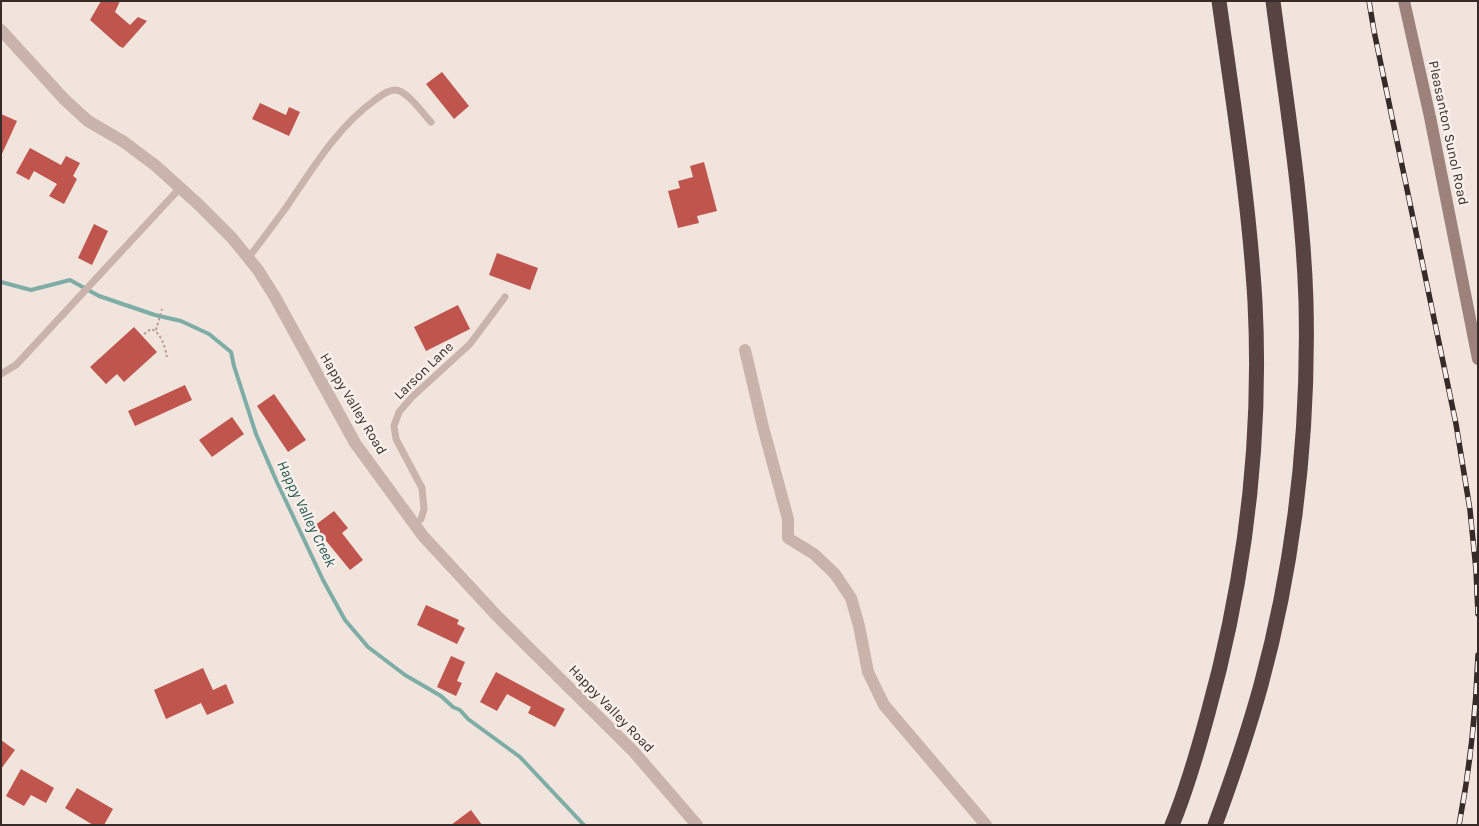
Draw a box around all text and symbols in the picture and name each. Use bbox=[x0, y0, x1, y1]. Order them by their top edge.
street label: Pleasanton Sunol Road bbox=[1424, 59, 1472, 207]
street label: Larson Lane bbox=[391, 339, 457, 403]
street label: Happy Valley Road bbox=[316, 350, 390, 458]
water label: Happy Valley Creek bbox=[272, 458, 340, 570]
street label: Happy Valley Road bbox=[565, 662, 657, 756]

